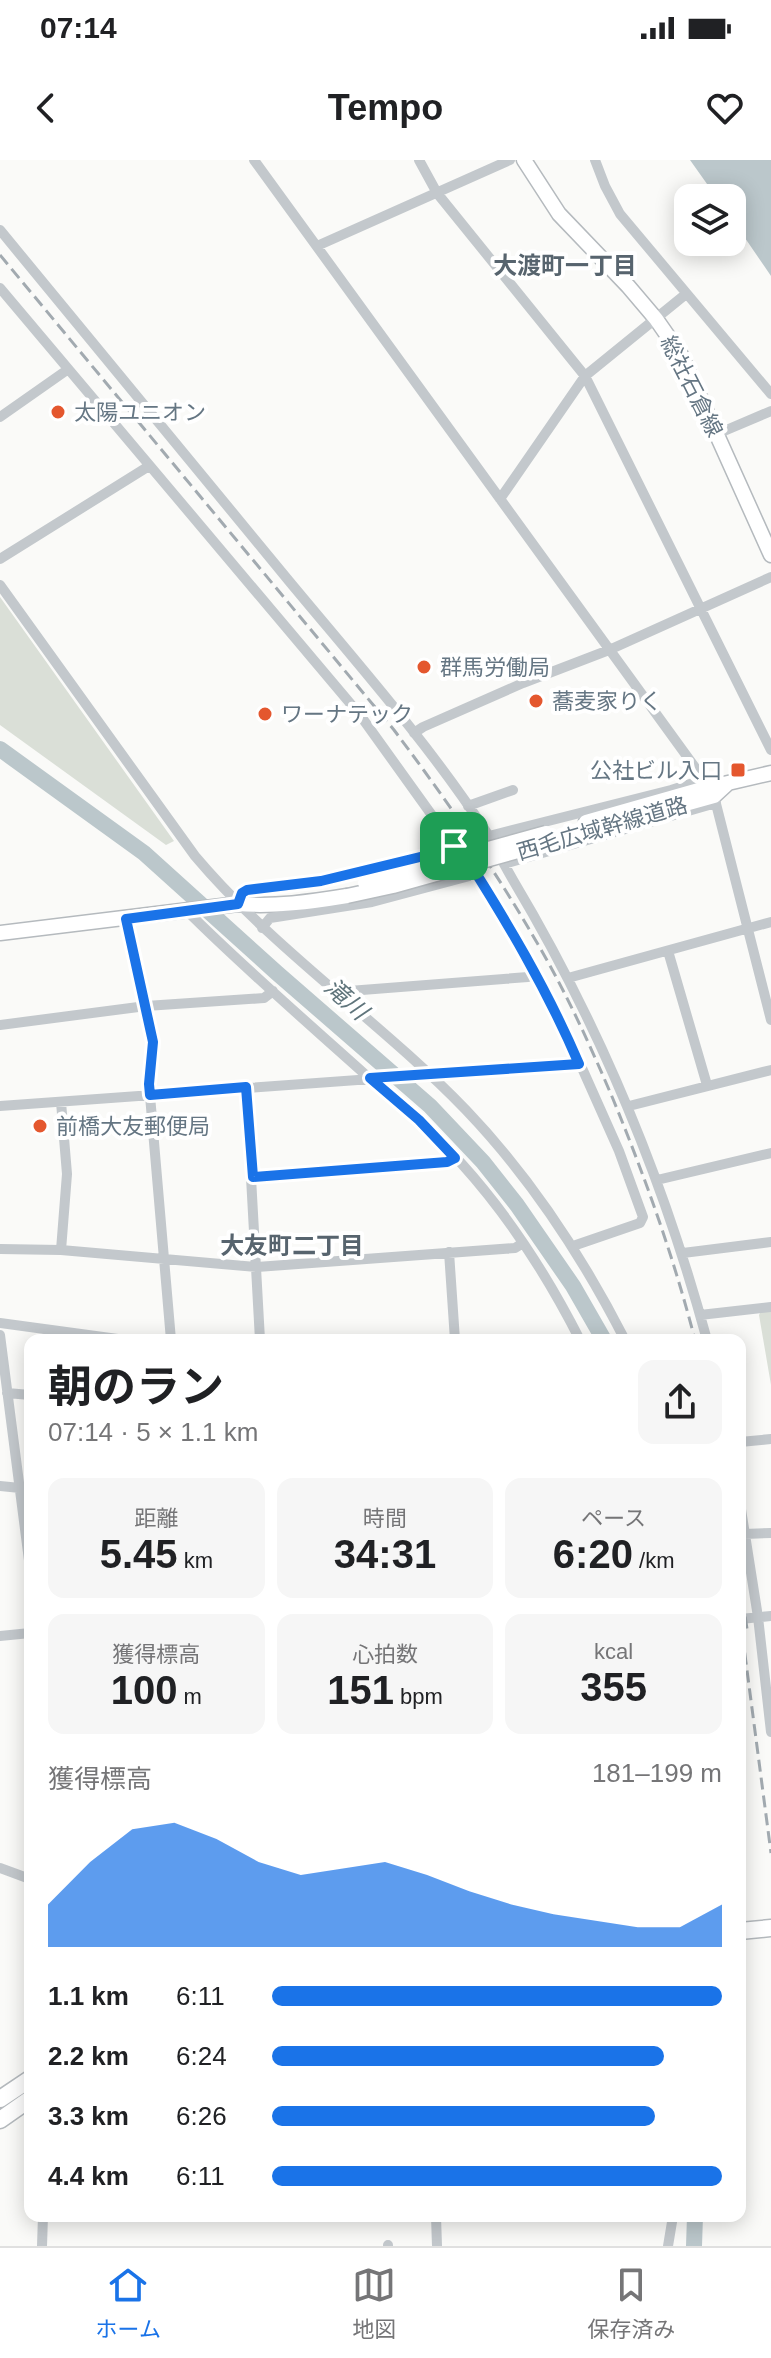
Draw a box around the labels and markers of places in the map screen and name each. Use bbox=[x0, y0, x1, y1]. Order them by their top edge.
place label: 太陽ユニオン bbox=[74, 400, 206, 425]
marker: 太陽ユニオン bbox=[49, 403, 67, 421]
place label: 群馬労働局 bbox=[440, 655, 550, 680]
marker: 群馬労働局 bbox=[415, 658, 433, 676]
place label: 蕎麦家りく bbox=[552, 689, 662, 714]
marker: 蕎麦家りく bbox=[527, 692, 545, 710]
place label: ワーナテック bbox=[281, 702, 413, 727]
marker: ワーナテック bbox=[256, 705, 274, 723]
place label: 公社ビル入口 bbox=[590, 758, 722, 783]
marker: 公社ビル入口 bbox=[729, 761, 747, 779]
pin bbox=[420, 812, 488, 880]
place label: 前橋大友郵便局 bbox=[56, 1114, 210, 1139]
marker: 前橋大友郵便局 bbox=[31, 1117, 49, 1135]

